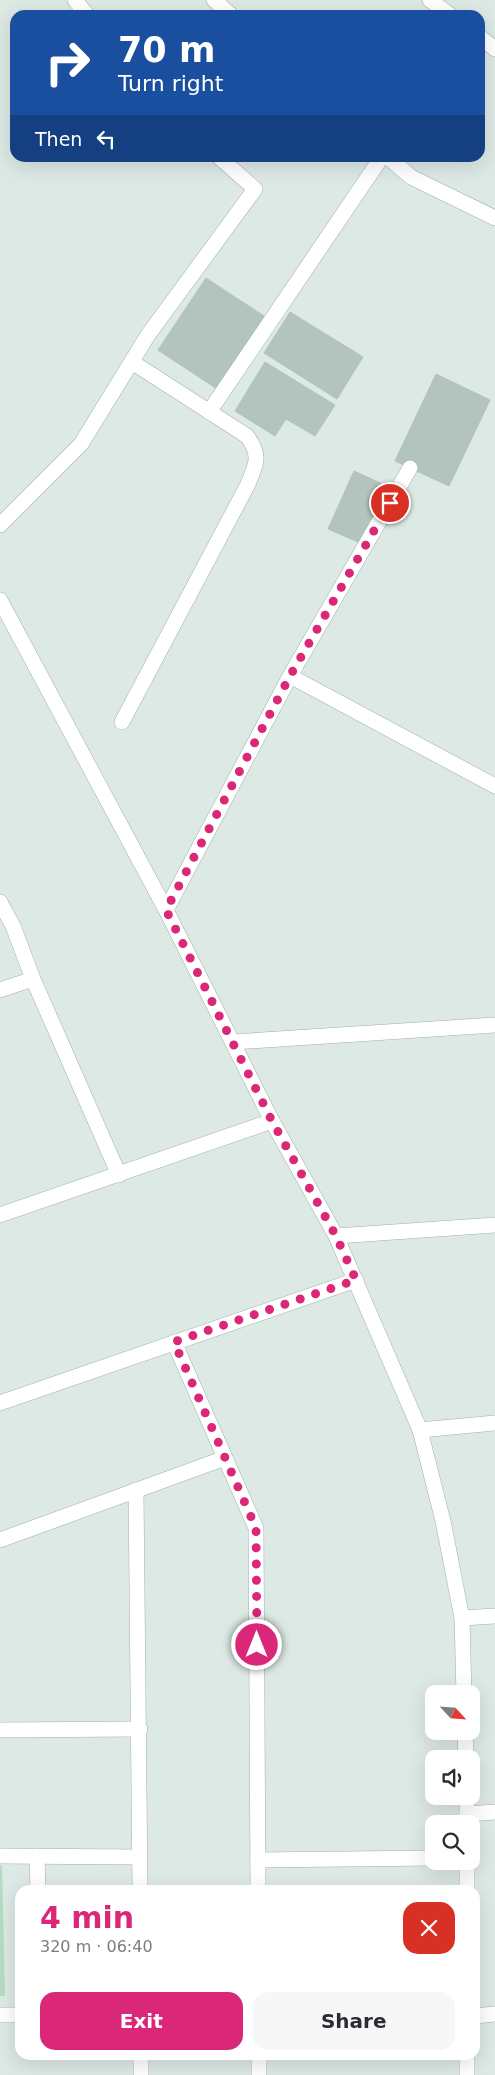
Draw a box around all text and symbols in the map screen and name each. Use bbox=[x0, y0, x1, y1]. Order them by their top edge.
icon: right bbox=[35, 30, 100, 95]
text: 70 m bbox=[118, 30, 215, 70]
text: Turn right bbox=[118, 71, 223, 96]
icon: left bbox=[92, 125, 120, 153]
text: Then bbox=[35, 128, 82, 150]
pin bbox=[369, 482, 411, 524]
icon: arrive bbox=[376, 489, 404, 517]
position arrow bbox=[230, 1618, 282, 1670]
north arrow bbox=[425, 1685, 480, 1740]
map controls bbox=[425, 1685, 480, 1870]
button: sound bbox=[425, 1750, 480, 1805]
button: search bbox=[425, 1815, 480, 1870]
text: 4 min bbox=[40, 1900, 134, 1935]
button: close bbox=[403, 1902, 455, 1954]
text: 320 m · 06:40 bbox=[40, 1937, 153, 1956]
button: Exit bbox=[40, 1992, 243, 2050]
button: Share bbox=[253, 1992, 455, 2050]

